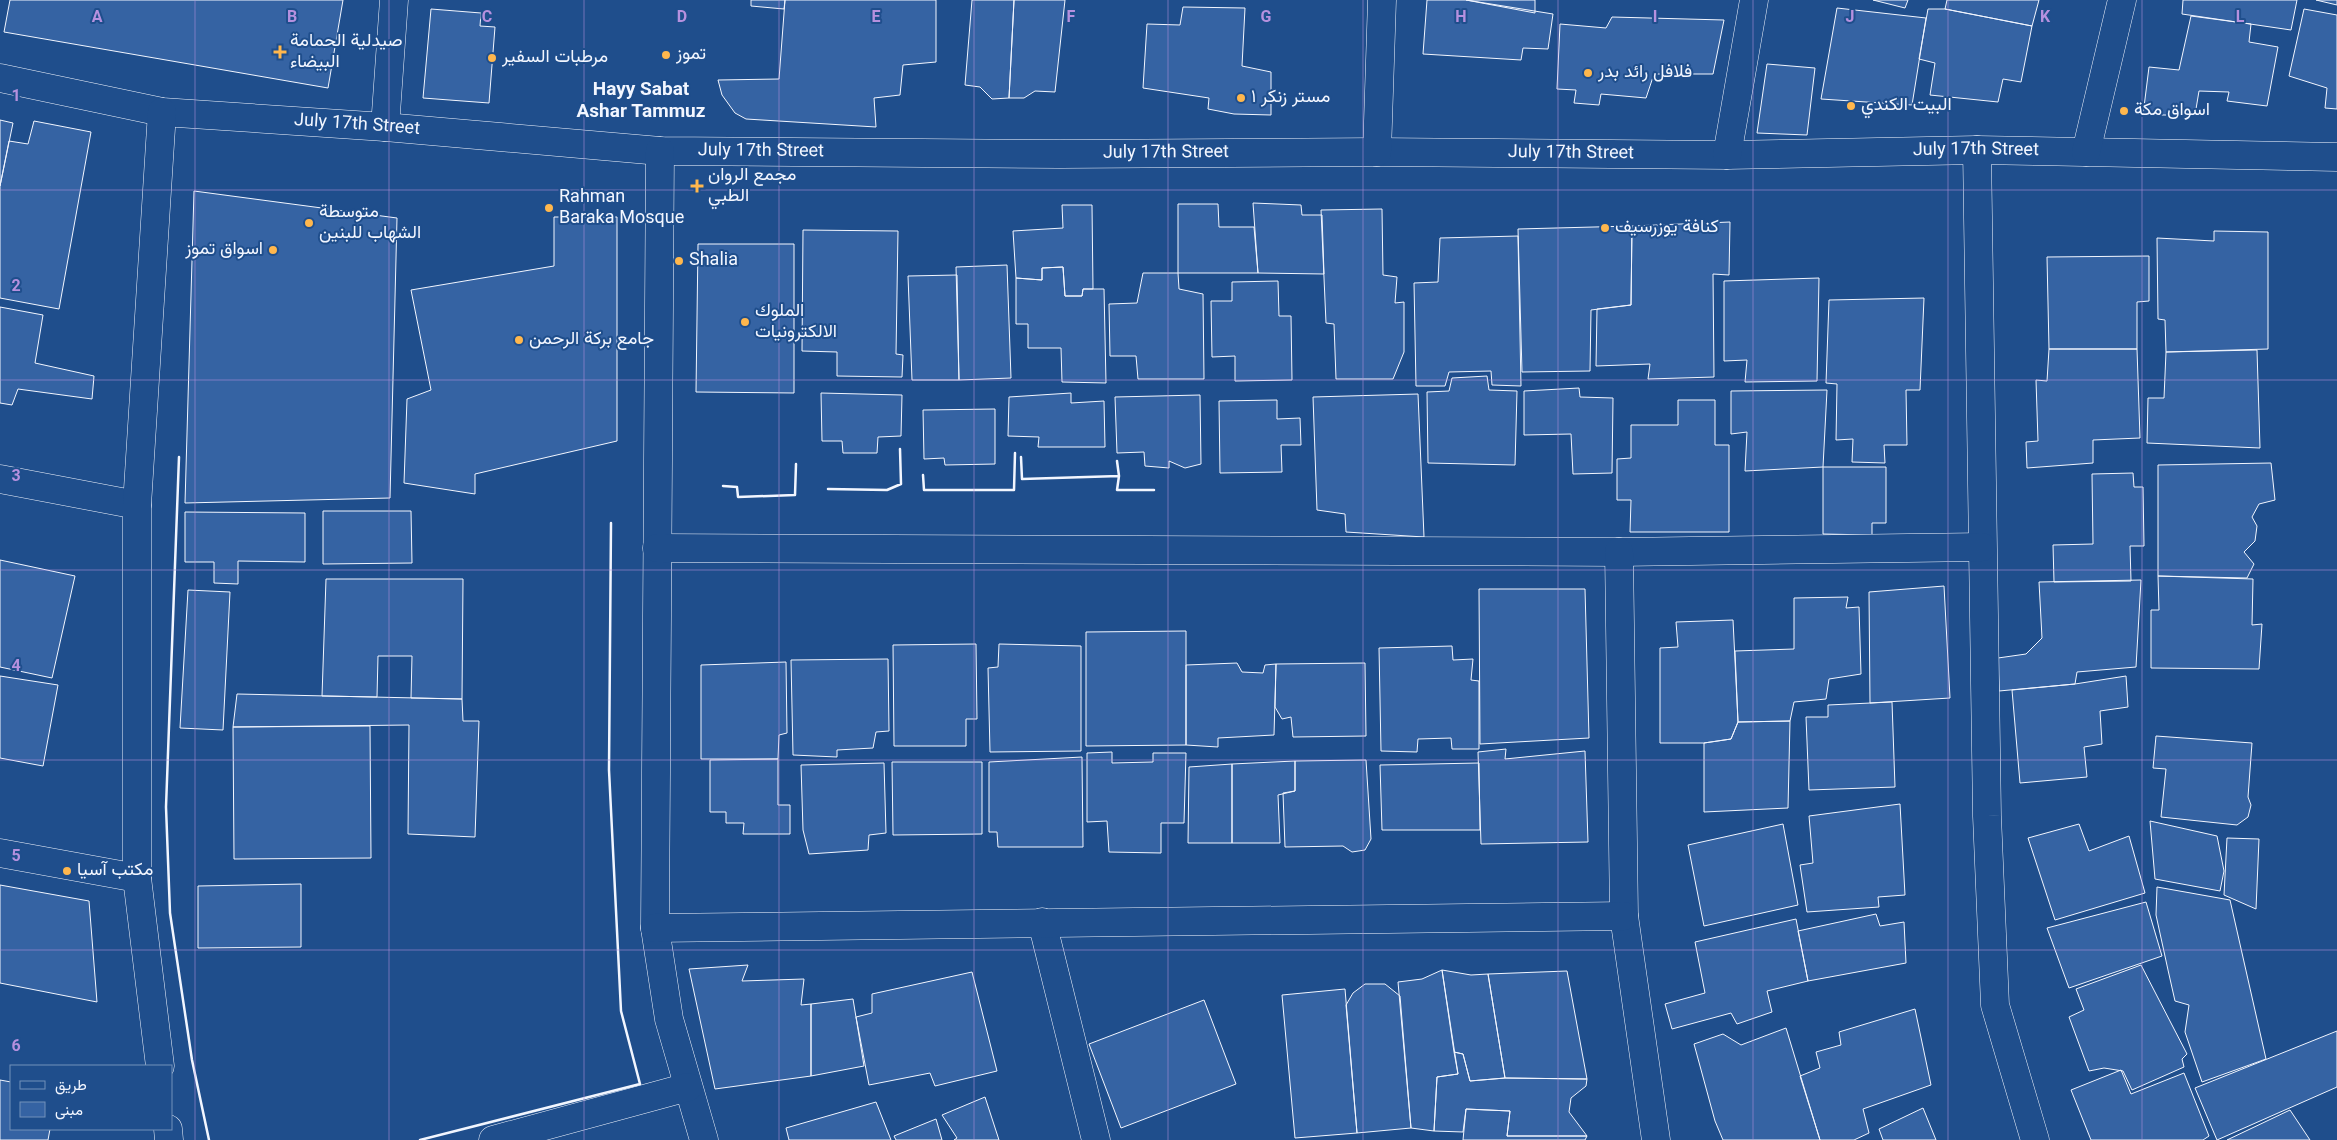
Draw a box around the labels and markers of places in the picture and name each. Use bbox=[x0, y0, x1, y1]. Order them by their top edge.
place label: صيدلية الحمامة البيضاء bbox=[290, 28, 403, 77]
place label: تموز bbox=[675, 41, 706, 69]
place label: مرطبات السفير bbox=[501, 44, 608, 72]
marker: صيدلية الحمامة البيضاء bbox=[274, 46, 286, 58]
marker: تموز bbox=[660, 49, 672, 61]
marker: مرطبات السفير bbox=[486, 52, 498, 64]
place label: فلافل رائد بدر bbox=[1597, 59, 1692, 87]
marker: فلافل رائد بدر bbox=[1582, 67, 1594, 79]
place label: مستر زنكر ١ bbox=[1251, 84, 1330, 112]
marker: مستر زنكر ١ bbox=[1235, 92, 1247, 104]
place label: البيت الكندي bbox=[1861, 92, 1952, 120]
place label: اسواق مكة bbox=[2134, 97, 2210, 125]
marker: البيت الكندي bbox=[1845, 100, 1857, 112]
marker: اسواق مكة bbox=[2118, 105, 2130, 117]
place label: مجمع الروان الطبي bbox=[708, 162, 796, 211]
marker: مجمع الروان الطبي bbox=[690, 179, 704, 193]
place label: Rahman Baraka Mosque bbox=[559, 184, 684, 233]
place label: متوسطة الشهاب للبنين bbox=[319, 199, 421, 248]
marker: Rahman Baraka Mosque bbox=[543, 202, 555, 214]
place label: كنافة يوزرسيف bbox=[1615, 214, 1719, 242]
marker: متوسطة الشهاب للبنين bbox=[303, 217, 315, 229]
marker: كنافة يوزرسيف bbox=[1599, 222, 1611, 234]
place label: اسواق تموز bbox=[184, 236, 263, 264]
marker: اسواق تموز bbox=[267, 244, 279, 256]
place label: Shalia bbox=[689, 247, 738, 275]
marker: Shalia bbox=[673, 255, 685, 267]
place label: الملوك الالكترونيات bbox=[755, 298, 837, 347]
marker: الملوك الالكترونيات bbox=[739, 316, 751, 328]
place label: جامع بركة الرحمن bbox=[529, 326, 654, 354]
marker: جامع بركة الرحمن bbox=[513, 334, 525, 346]
place label: مكتب آسيا bbox=[77, 857, 153, 885]
marker: مكتب آسيا bbox=[61, 865, 73, 877]

